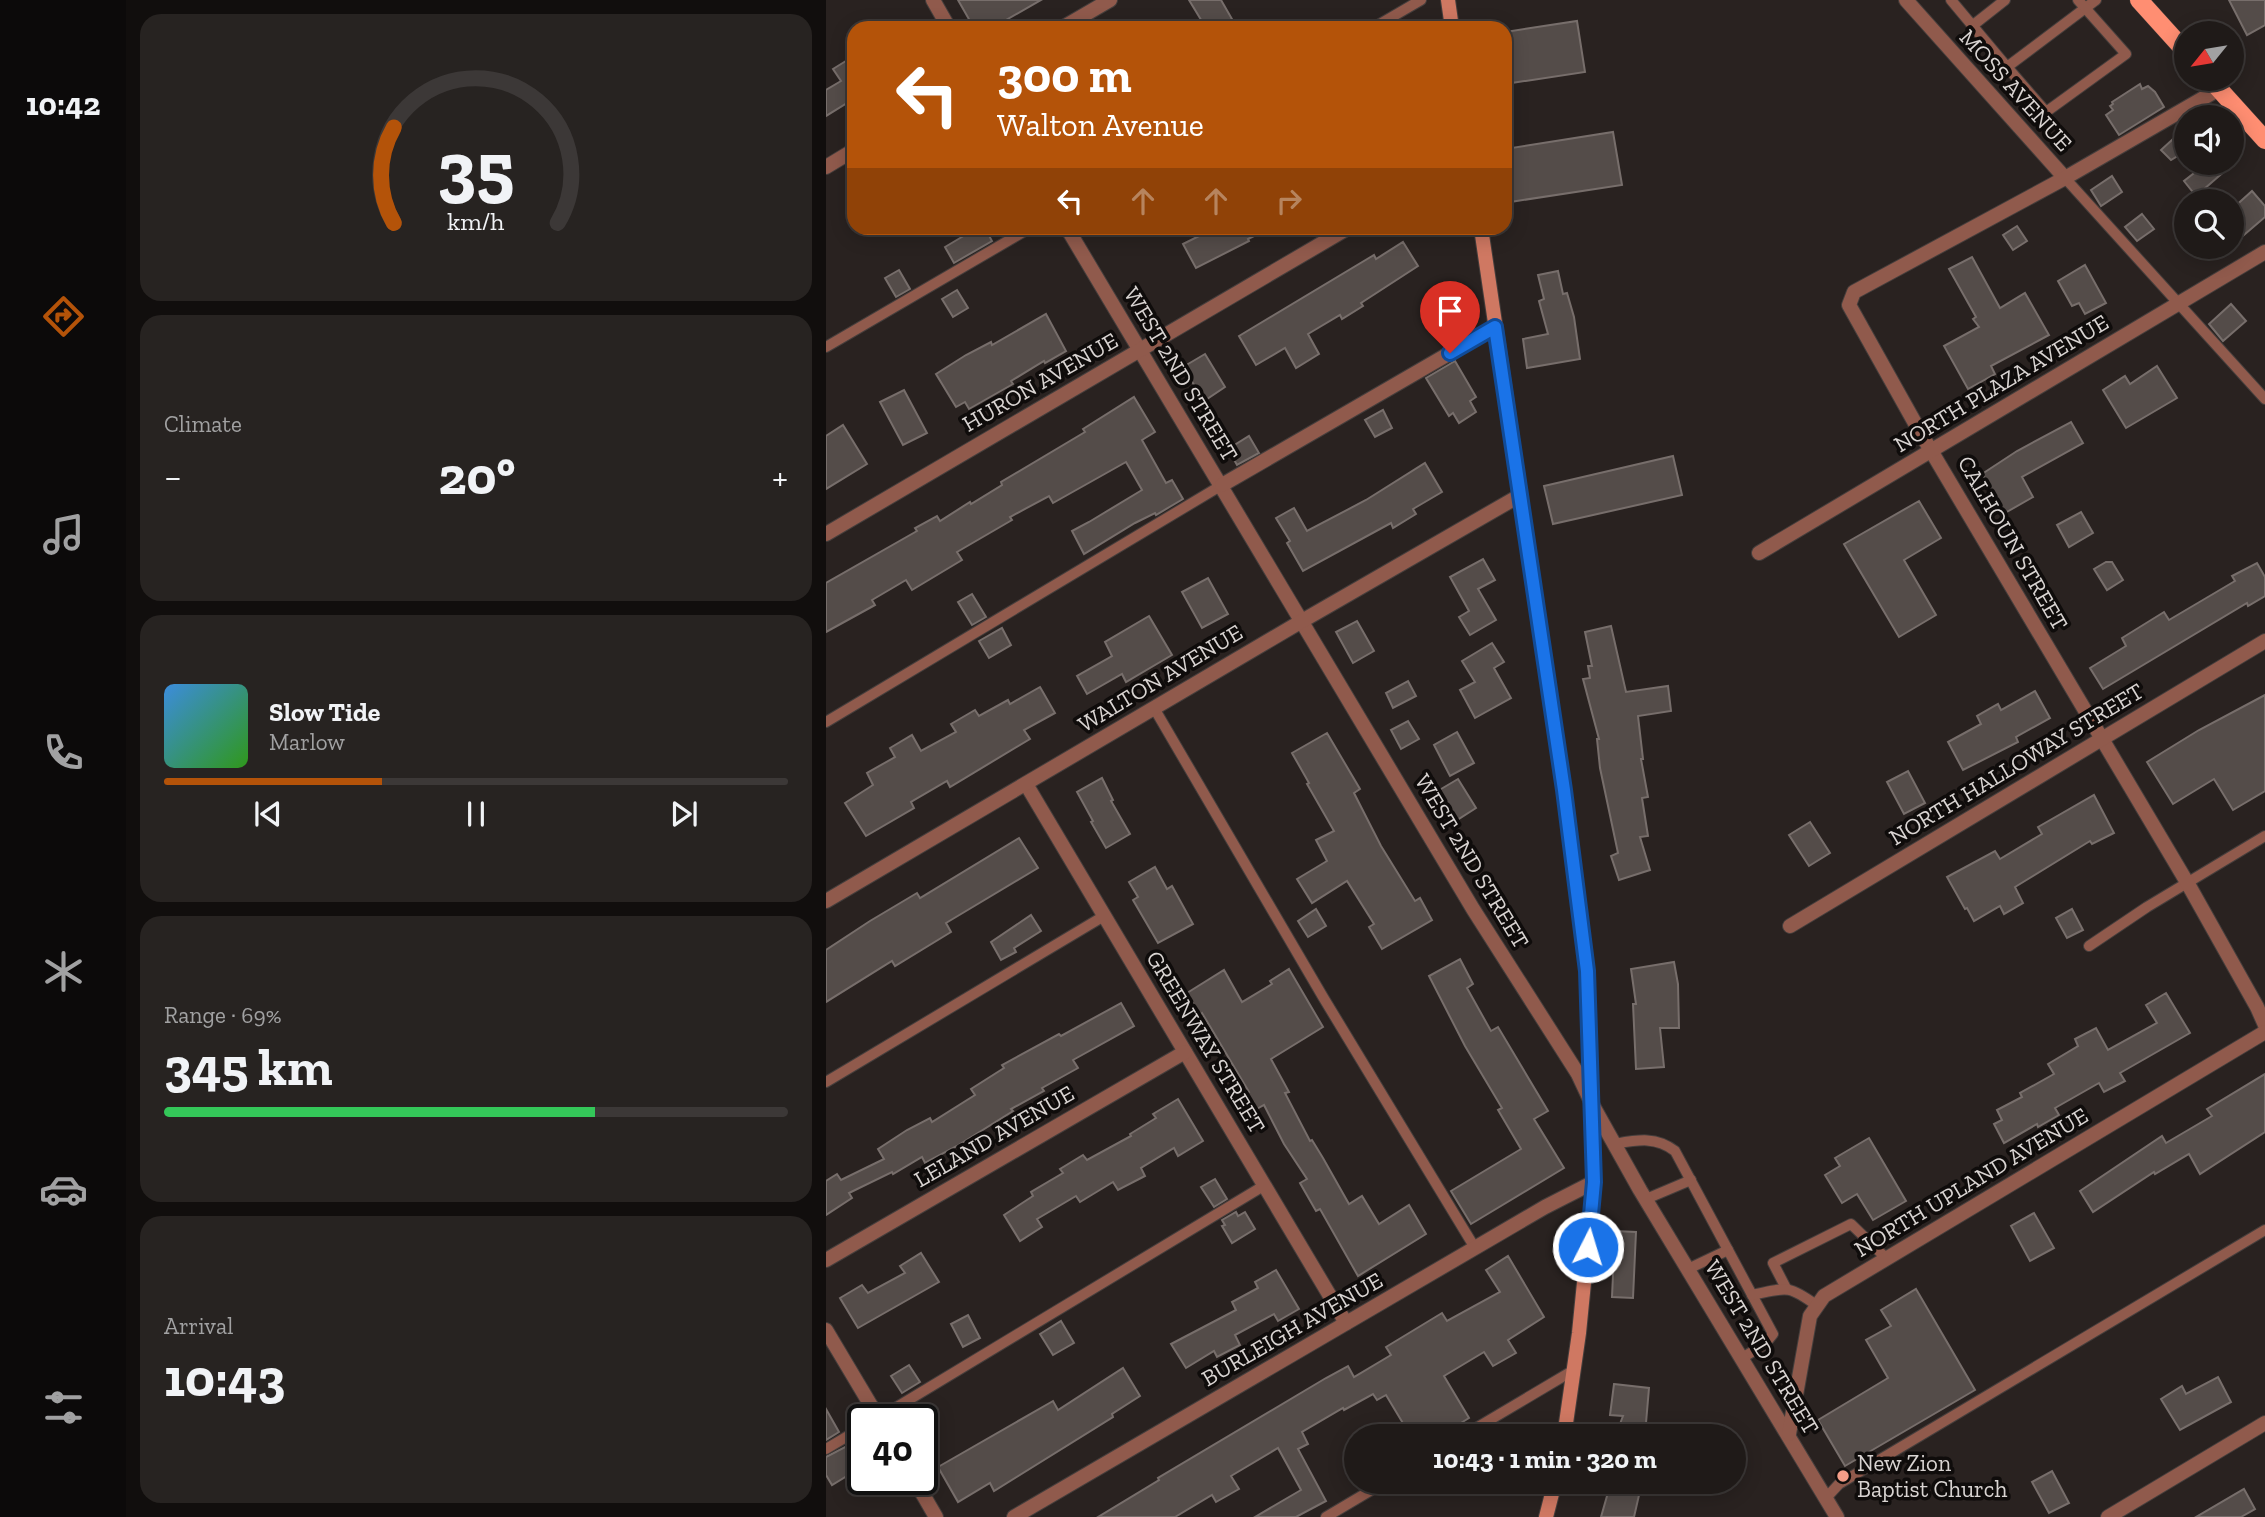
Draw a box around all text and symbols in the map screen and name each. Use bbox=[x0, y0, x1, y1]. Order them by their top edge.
north arrow bbox=[2174, 21, 2244, 91]
map controls bbox=[2174, 21, 2244, 259]
street label: MOSS AVENUE bbox=[1954, 23, 2078, 157]
text: 300 m bbox=[997, 46, 1132, 105]
icon: left bbox=[882, 49, 973, 140]
text: 10:42 bbox=[26, 85, 100, 123]
button: sound bbox=[2174, 105, 2244, 175]
text: Walton Avenue bbox=[997, 106, 1204, 144]
text: 35 bbox=[438, 125, 514, 213]
icon: left bbox=[1051, 182, 1089, 220]
icon: ahead bbox=[1124, 182, 1162, 220]
icon: ahead bbox=[1197, 182, 1235, 220]
icon: right bbox=[1270, 182, 1308, 220]
button: search bbox=[2174, 189, 2244, 259]
text: km/h bbox=[447, 206, 505, 236]
pin bbox=[1420, 281, 1480, 353]
street label: WEST 2ND STREET bbox=[1118, 282, 1244, 466]
icon: directions bbox=[39, 292, 88, 341]
icon: arrive bbox=[1431, 292, 1469, 330]
street label: NORTH PLAZA AVENUE bbox=[1889, 308, 2113, 458]
street label: HURON AVENUE bbox=[957, 326, 1123, 438]
text: Climate bbox=[164, 410, 242, 438]
text: 20° bbox=[439, 445, 515, 507]
street label: CALHOUN STREET bbox=[1952, 451, 2074, 635]
text: − bbox=[164, 454, 182, 500]
text: + bbox=[772, 454, 788, 500]
icon: music bbox=[39, 510, 88, 559]
street label: WALTON AVENUE bbox=[1073, 618, 1247, 738]
street label: NORTH HALLOWAY STREET bbox=[1884, 677, 2148, 851]
text: Slow Tide bbox=[269, 696, 380, 728]
icon: phone bbox=[39, 728, 88, 777]
text: Marlow bbox=[269, 728, 345, 756]
street label: WEST 2ND STREET bbox=[1409, 769, 1535, 953]
icon: previous bbox=[249, 795, 287, 833]
icon: pause bbox=[457, 795, 495, 833]
icon: next bbox=[665, 795, 703, 833]
street label: GREENWAY STREET bbox=[1140, 946, 1272, 1138]
icon: climate bbox=[39, 947, 88, 996]
text: Range · 69% bbox=[164, 1001, 282, 1029]
text: 345 km bbox=[164, 1036, 333, 1098]
street label: LELAND AVENUE bbox=[909, 1079, 1079, 1193]
street label: NORTH UPLAND AVENUE bbox=[1849, 1101, 2093, 1263]
icon: car bbox=[39, 1165, 88, 1214]
position arrow bbox=[1551, 1210, 1625, 1284]
street label: WEST 2ND STREET bbox=[1699, 1255, 1825, 1439]
street label: BURLEIGH AVENUE bbox=[1197, 1266, 1387, 1392]
text: Arrival bbox=[164, 1312, 233, 1340]
text: 10:43 bbox=[164, 1347, 285, 1409]
icon: filters bbox=[39, 1383, 88, 1432]
speed limit sign: 40 bbox=[847, 1404, 938, 1495]
text: 10:43 · 1 min · 320 m bbox=[1433, 1443, 1657, 1475]
place label: New Zion Baptist Church bbox=[1857, 1449, 2007, 1503]
marker: New Zion Baptist Church bbox=[1835, 1468, 1851, 1484]

